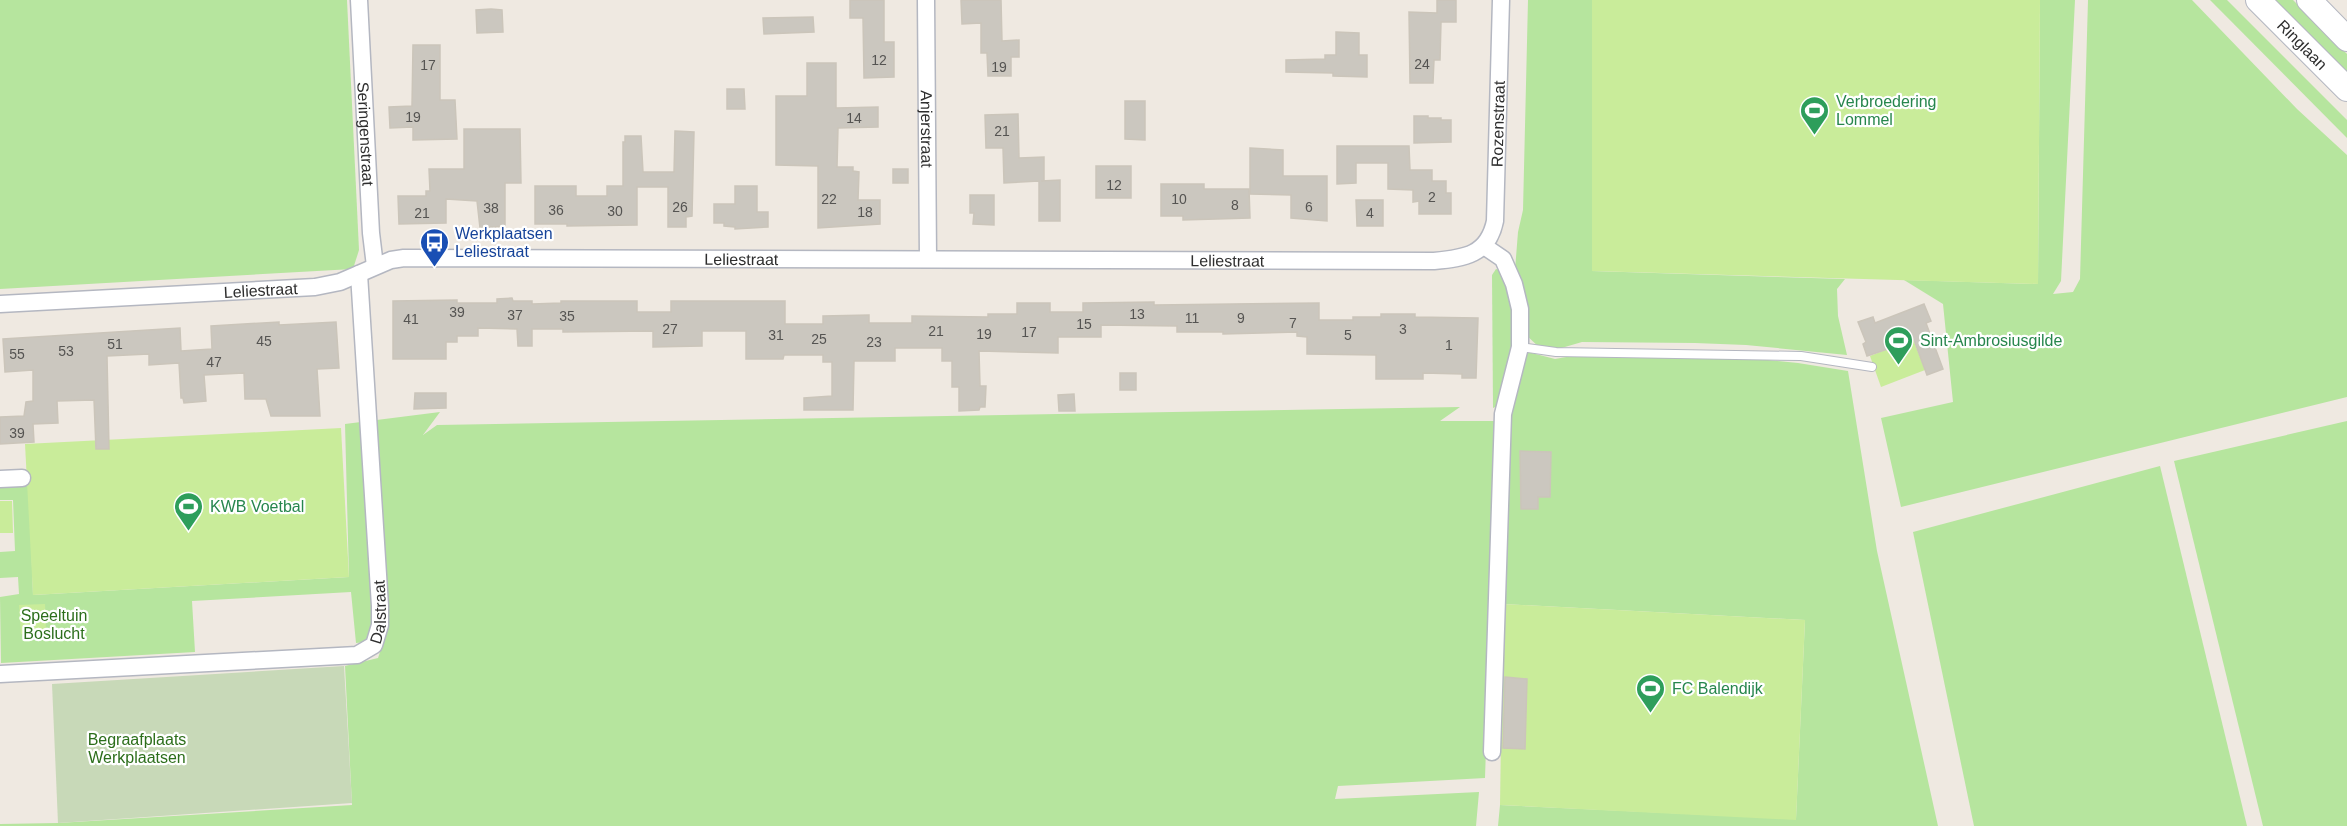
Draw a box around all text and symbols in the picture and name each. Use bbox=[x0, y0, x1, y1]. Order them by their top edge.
street label: Ringlaan bbox=[2274, 16, 2331, 73]
house number: 12 bbox=[871, 52, 887, 68]
house number: 24 bbox=[1414, 56, 1430, 72]
house number: 17 bbox=[420, 57, 436, 73]
house number: 19 bbox=[991, 59, 1007, 75]
street label: Rozenstraat bbox=[1488, 80, 1507, 167]
street label: Seringenstraat bbox=[355, 81, 377, 187]
street label: Anjerstraat bbox=[918, 90, 936, 168]
place label: Verbroedering Lommel bbox=[1836, 93, 1937, 128]
sports icon: Verbroedering Lommel bbox=[1799, 94, 1831, 136]
house number: 19 bbox=[405, 109, 421, 125]
house number: 14 bbox=[846, 110, 862, 126]
house number: 21 bbox=[994, 123, 1010, 139]
house number: 12 bbox=[1106, 177, 1122, 193]
house number: 2 bbox=[1428, 189, 1436, 205]
house number: 22 bbox=[821, 191, 837, 207]
house number: 10 bbox=[1171, 191, 1187, 207]
house number: 8 bbox=[1231, 197, 1239, 213]
house number: 26 bbox=[672, 199, 688, 215]
house number: 6 bbox=[1305, 199, 1313, 215]
house number: 38 bbox=[483, 200, 499, 216]
house number: 36 bbox=[548, 202, 564, 218]
house number: 30 bbox=[607, 203, 623, 219]
house number: 18 bbox=[857, 204, 873, 220]
house number: 21 bbox=[414, 205, 430, 221]
house number: 4 bbox=[1366, 205, 1374, 221]
place label: Werkplaatsen Leliestraat bbox=[455, 225, 553, 260]
bus stop icon: Werkplaatsen Leliestraat bbox=[418, 226, 450, 268]
street label: Leliestraat bbox=[704, 250, 779, 268]
street label: Leliestraat bbox=[1190, 252, 1265, 269]
street label: Leliestraat bbox=[223, 279, 299, 300]
house number: 39 bbox=[449, 304, 465, 320]
house number: 13 bbox=[1129, 306, 1145, 322]
house number: 37 bbox=[507, 307, 523, 323]
house number: 35 bbox=[559, 308, 575, 324]
house number: 11 bbox=[1185, 310, 1199, 326]
house number: 9 bbox=[1237, 310, 1245, 326]
house number: 41 bbox=[403, 311, 419, 327]
house number: 7 bbox=[1289, 315, 1297, 331]
house number: 15 bbox=[1076, 316, 1092, 332]
house number: 27 bbox=[662, 321, 678, 337]
house number: 3 bbox=[1399, 321, 1407, 337]
house number: 21 bbox=[928, 323, 944, 339]
house number: 17 bbox=[1021, 324, 1037, 340]
sports icon: Sint-Ambrosiusgilde bbox=[1883, 324, 1915, 366]
house number: 19 bbox=[976, 326, 992, 342]
house number: 31 bbox=[768, 327, 784, 343]
house number: 5 bbox=[1344, 327, 1352, 343]
house number: 25 bbox=[811, 331, 827, 347]
place label: Sint-Ambrosiusgilde bbox=[1920, 332, 2062, 349]
house number: 45 bbox=[256, 333, 272, 349]
house number: 23 bbox=[866, 334, 882, 350]
house number: 51 bbox=[107, 336, 123, 352]
house number: 1 bbox=[1445, 337, 1453, 353]
house number: 53 bbox=[58, 343, 74, 359]
house number: 55 bbox=[9, 346, 25, 362]
house number: 47 bbox=[206, 354, 222, 370]
house number: 39 bbox=[9, 425, 25, 441]
sports icon: KWB Voetbal bbox=[173, 490, 205, 532]
place label: KWB Voetbal bbox=[210, 498, 304, 515]
street label: Dalstraat bbox=[366, 579, 389, 646]
park label: Speeltuin Boslucht bbox=[21, 607, 87, 642]
sports icon: FC Balendijk bbox=[1635, 672, 1667, 714]
place label: FC Balendijk bbox=[1672, 680, 1764, 697]
park label: Begraafplaats Werkplaatsen bbox=[88, 731, 186, 766]

